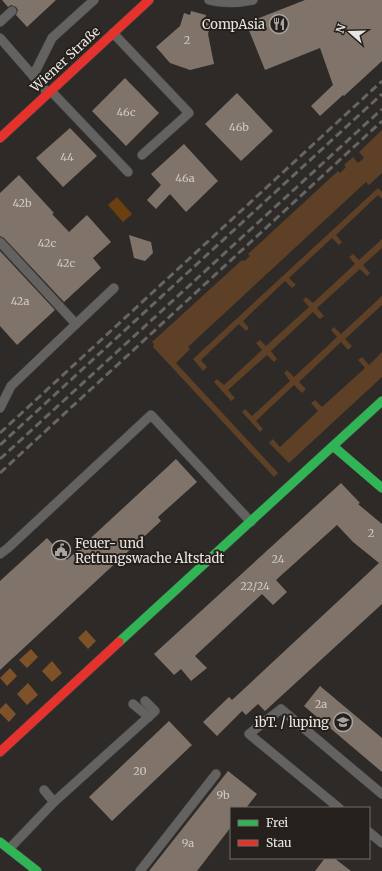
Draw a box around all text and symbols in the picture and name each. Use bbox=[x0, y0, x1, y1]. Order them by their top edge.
north arrow bbox=[330, 12, 370, 52]
restaurant icon: CompAsia bbox=[268, 13, 290, 35]
place label: CompAsia bbox=[202, 16, 265, 33]
text: N bbox=[333, 22, 349, 35]
street label: Wiener Straße bbox=[26, 23, 104, 97]
house number: 2 bbox=[184, 33, 190, 47]
house number: 46c bbox=[116, 105, 136, 119]
house number: 46b bbox=[229, 120, 249, 134]
house number: 44 bbox=[60, 150, 74, 164]
house number: 46a bbox=[175, 171, 195, 185]
house number: 42b bbox=[12, 196, 32, 210]
house number: 42c bbox=[38, 236, 57, 250]
house number: 42c bbox=[57, 256, 76, 270]
house number: 42a bbox=[11, 294, 29, 308]
house number: 2 bbox=[368, 526, 374, 540]
place label: Feuer- und Rettungswache Altstadt bbox=[75, 535, 224, 567]
public building icon: Feuer- und Rettungswache Altstadt bbox=[50, 539, 72, 561]
house number: 24 bbox=[272, 552, 285, 566]
house number: 22/24 bbox=[240, 579, 270, 593]
house number: 2a bbox=[315, 697, 327, 711]
school or university icon: ibT. / luping bbox=[332, 711, 354, 733]
place label: ibT. / luping bbox=[255, 714, 329, 731]
house number: 20 bbox=[133, 764, 147, 778]
house number: 9b bbox=[216, 788, 230, 802]
legend bbox=[230, 807, 370, 859]
text: Frei bbox=[266, 815, 288, 830]
text: Stau bbox=[266, 835, 292, 850]
house number: 9a bbox=[182, 836, 194, 850]

